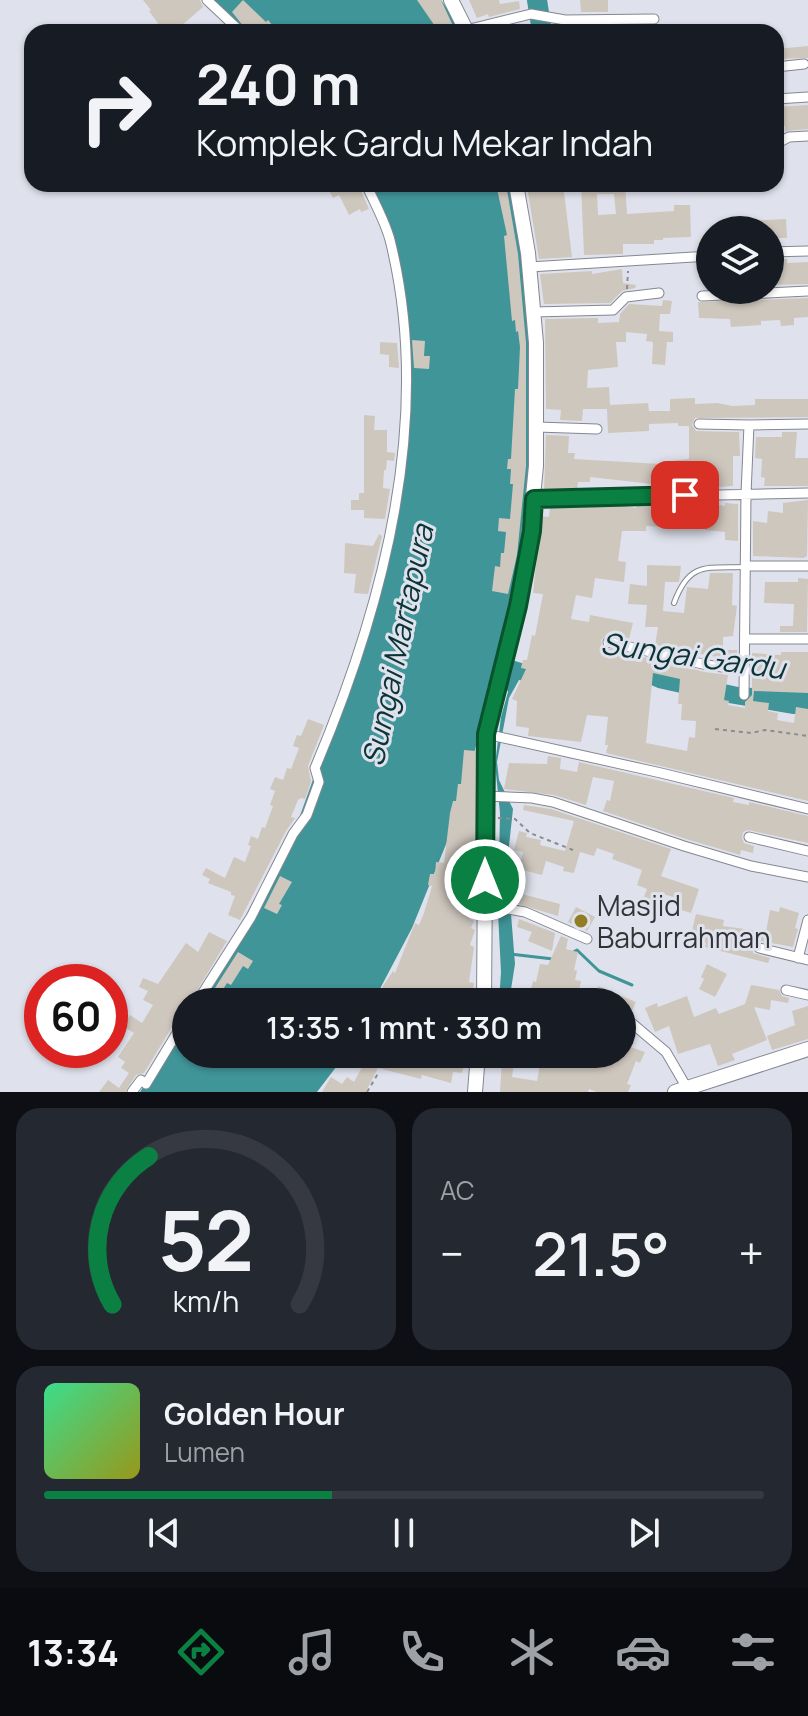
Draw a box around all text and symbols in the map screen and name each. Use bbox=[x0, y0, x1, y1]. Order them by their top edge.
text: 240 m bbox=[196, 45, 361, 122]
icon: right bbox=[64, 56, 168, 160]
text: Komplek Gardu Mekar Indah bbox=[196, 118, 653, 167]
map controls bbox=[696, 216, 784, 304]
button: layers bbox=[696, 216, 784, 304]
pin bbox=[651, 461, 719, 529]
icon: arrive bbox=[663, 473, 707, 517]
water label: Sungai Martapura bbox=[351, 519, 443, 769]
water label: Sungai Gardu bbox=[598, 622, 790, 689]
position arrow bbox=[443, 838, 527, 922]
place label: Masjid Baburrahman bbox=[597, 886, 771, 956]
marker: Masjid Baburrahman bbox=[572, 912, 590, 930]
speed limit sign: 60 bbox=[24, 964, 128, 1068]
text: 13:35 · 1 mnt · 330 m bbox=[266, 1007, 542, 1048]
text: AC bbox=[440, 1172, 475, 1208]
text: 52 bbox=[158, 1182, 254, 1296]
text: 21.5° bbox=[533, 1212, 670, 1294]
text: − bbox=[440, 1223, 464, 1283]
text: + bbox=[739, 1223, 764, 1283]
text: km/h bbox=[173, 1282, 239, 1321]
text: Golden Hour bbox=[164, 1393, 345, 1434]
text: Lumen bbox=[164, 1434, 245, 1470]
icon: previous bbox=[142, 1511, 186, 1555]
icon: pause bbox=[382, 1511, 426, 1555]
icon: next bbox=[622, 1511, 666, 1555]
icon: directions bbox=[173, 1624, 229, 1680]
icon: music bbox=[284, 1624, 340, 1680]
icon: phone bbox=[394, 1624, 450, 1680]
icon: climate bbox=[504, 1624, 560, 1680]
icon: car bbox=[615, 1624, 671, 1680]
icon: filters bbox=[725, 1624, 781, 1680]
text: 13:34 bbox=[27, 1628, 119, 1677]

